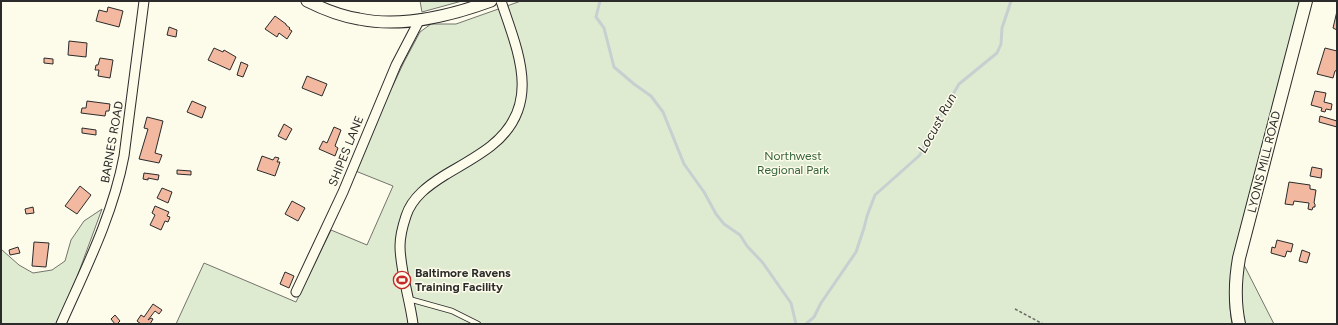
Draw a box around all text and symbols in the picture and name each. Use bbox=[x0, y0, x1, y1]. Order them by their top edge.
water label: Locust Run bbox=[915, 91, 959, 155]
street label: BARNES ROAD bbox=[98, 100, 126, 184]
street label: LYONS MILL ROAD bbox=[1245, 110, 1283, 214]
street label: SHIPES LANE bbox=[326, 114, 366, 188]
park label: Northwest Regional Park bbox=[757, 149, 829, 177]
place label: Baltimore Ravens Training Facility bbox=[415, 266, 511, 294]
sports icon: Baltimore Ravens Training Facility bbox=[392, 270, 412, 290]

